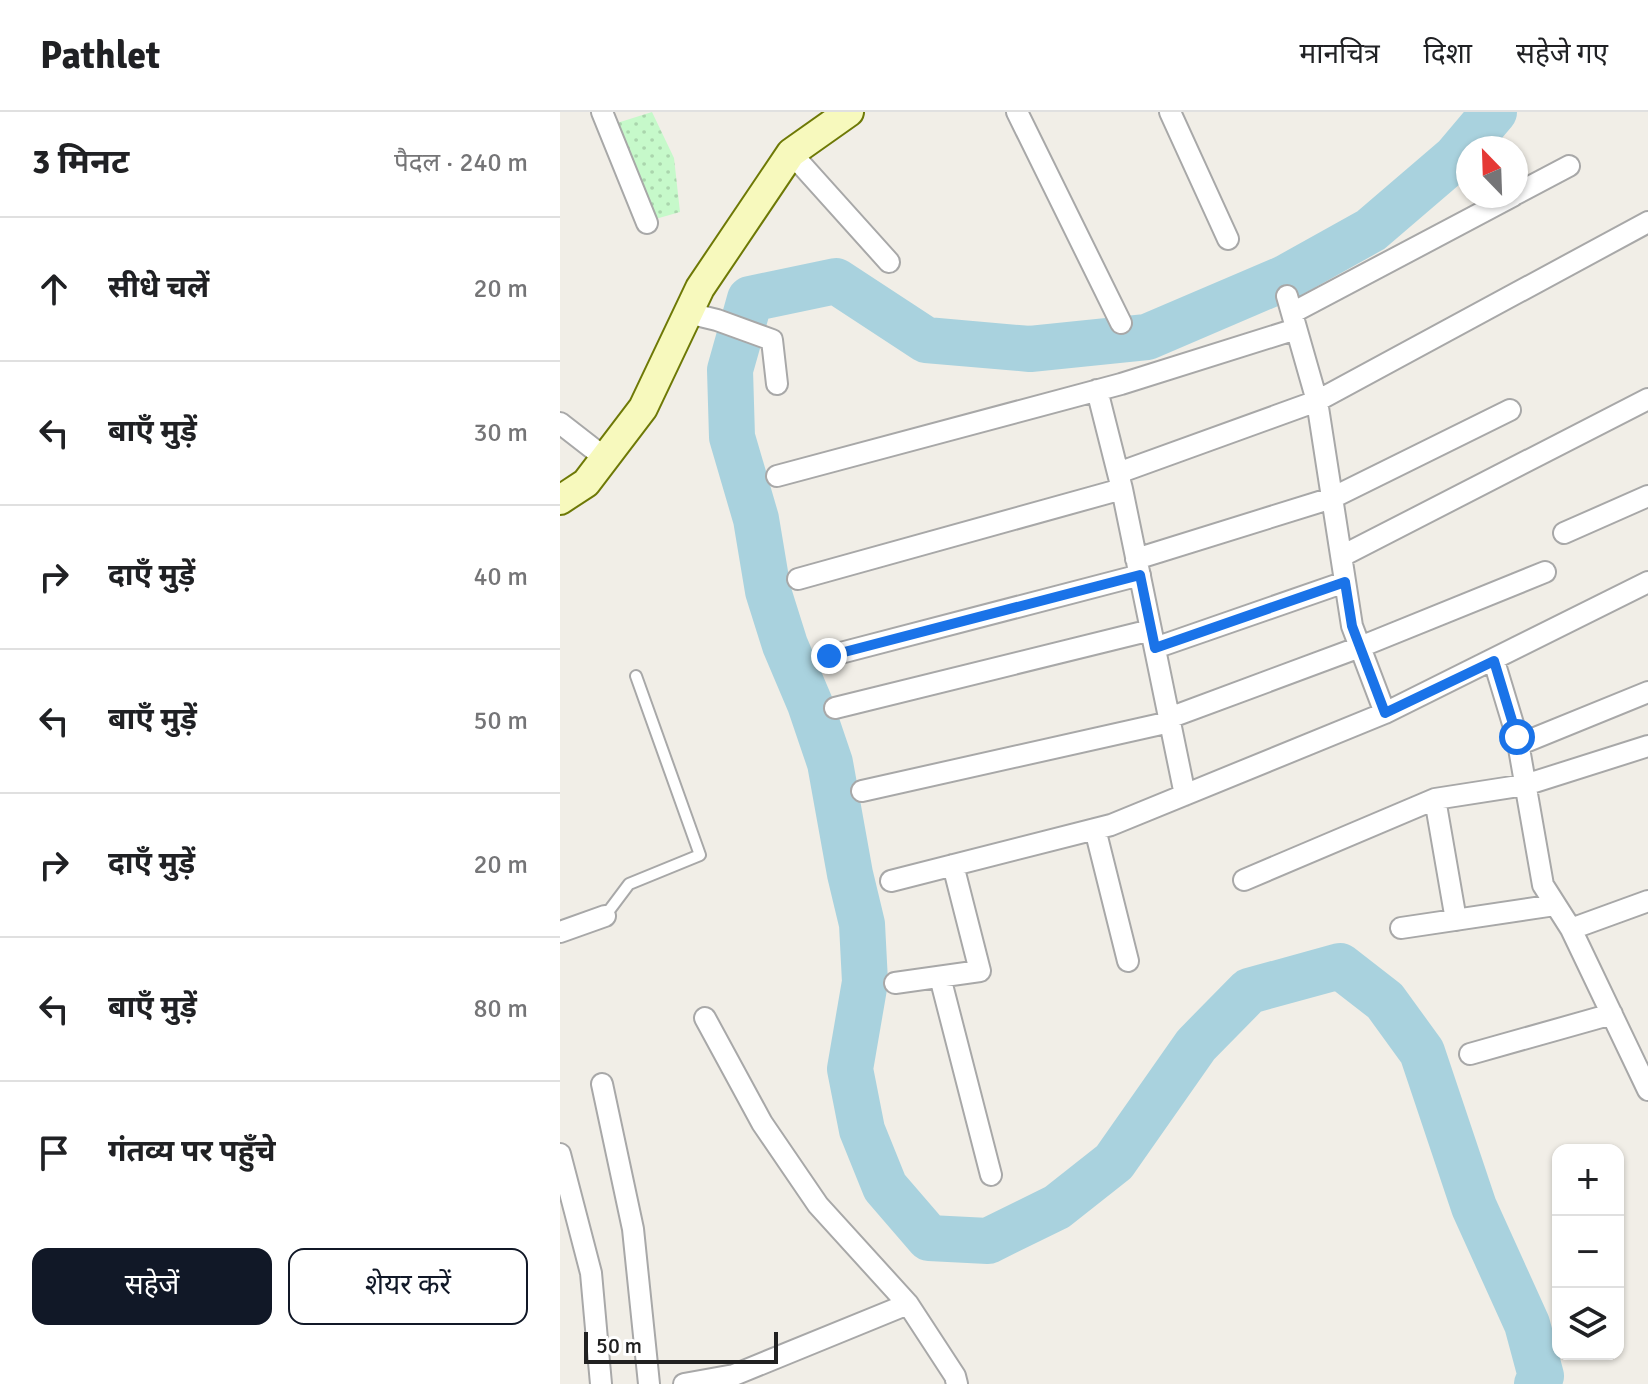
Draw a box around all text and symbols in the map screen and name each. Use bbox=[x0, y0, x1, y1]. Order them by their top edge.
text: Pathlet bbox=[40, 32, 160, 79]
text: मानचित्र bbox=[1300, 37, 1380, 71]
text: दिशा bbox=[1424, 37, 1472, 71]
text: सहेजे गए bbox=[1516, 37, 1608, 71]
north arrow bbox=[1456, 136, 1528, 208]
text: 3 मिनट bbox=[32, 141, 129, 183]
text: पैदल · 240 m bbox=[394, 147, 528, 179]
icon: ahead bbox=[32, 267, 76, 311]
text: सीधे चलें bbox=[108, 269, 209, 306]
text: 20 m bbox=[473, 273, 528, 305]
icon: left bbox=[32, 411, 76, 455]
text: बाएँ मुड़ें bbox=[108, 413, 197, 450]
text: 30 m bbox=[473, 417, 528, 449]
icon: right bbox=[32, 555, 76, 599]
text: दाएँ मुड़ें bbox=[108, 557, 195, 594]
text: 40 m bbox=[473, 561, 528, 593]
route end bbox=[811, 638, 847, 674]
icon: left bbox=[32, 699, 76, 743]
text: बाएँ मुड़ें bbox=[108, 701, 197, 738]
text: 50 m bbox=[473, 705, 528, 737]
route start bbox=[1499, 719, 1535, 755]
icon: right bbox=[32, 843, 76, 887]
text: दाएँ मुड़ें bbox=[108, 845, 195, 882]
text: 20 m bbox=[473, 849, 528, 881]
icon: left bbox=[32, 987, 76, 1031]
text: बाएँ मुड़ें bbox=[108, 989, 197, 1026]
text: 80 m bbox=[473, 993, 528, 1025]
icon: arrive bbox=[32, 1131, 76, 1175]
text: गंतव्य पर पहुँचे bbox=[108, 1133, 275, 1170]
map controls bbox=[1552, 1144, 1624, 1360]
button: + bbox=[1552, 1144, 1624, 1216]
button: − bbox=[1552, 1216, 1624, 1288]
button: सहेजें bbox=[32, 1248, 272, 1325]
button: शेयर करें bbox=[288, 1248, 528, 1325]
button: layers bbox=[1552, 1288, 1624, 1360]
scale bar bbox=[584, 1328, 778, 1364]
text: 50 m bbox=[596, 1332, 642, 1359]

